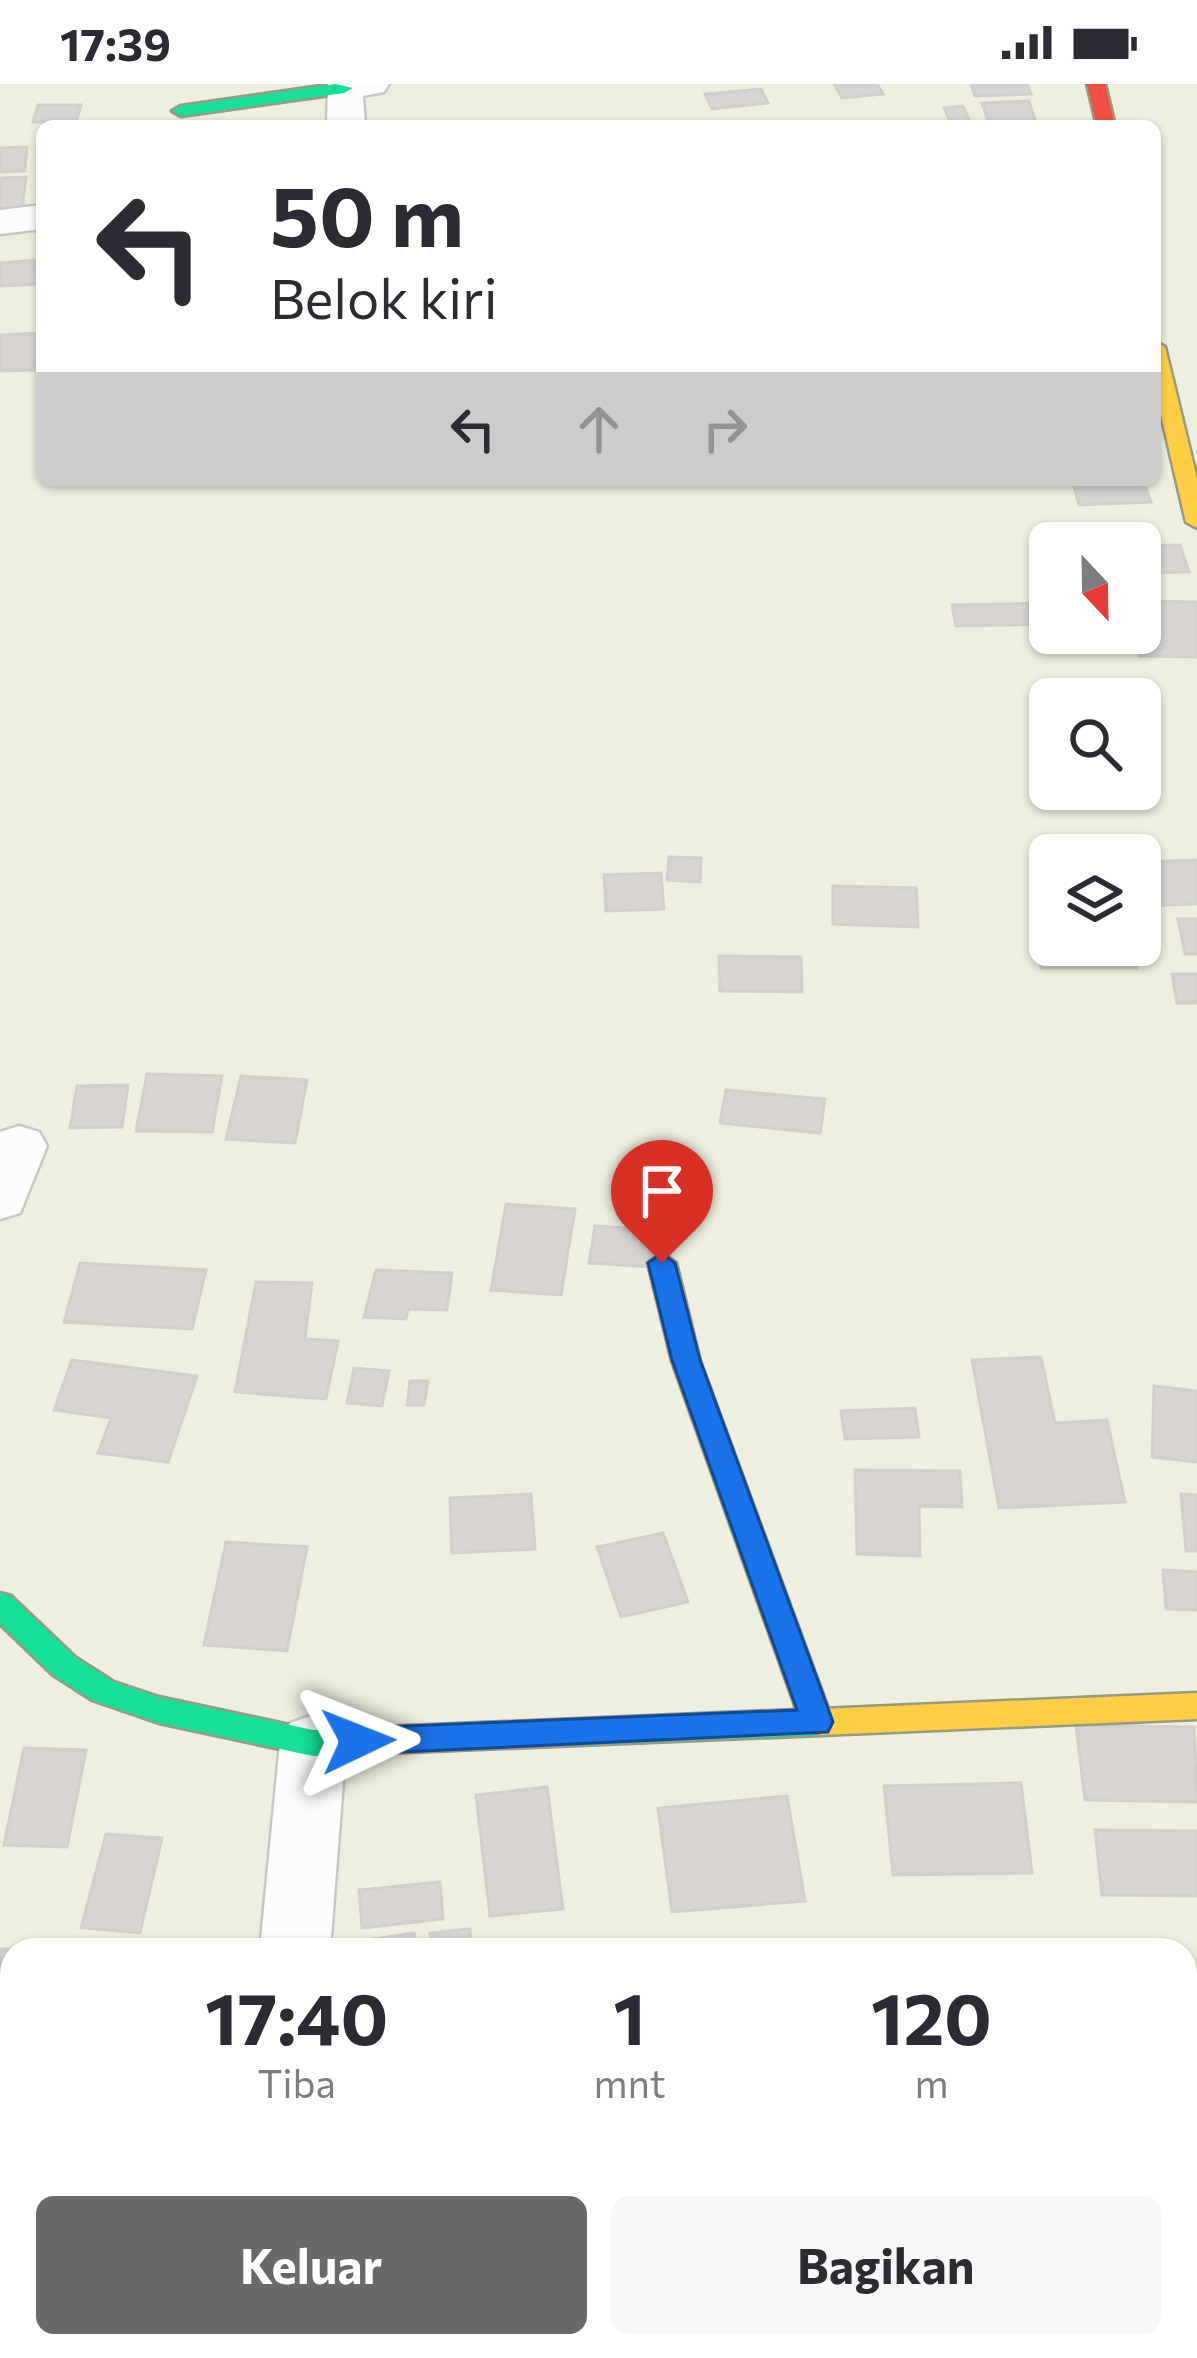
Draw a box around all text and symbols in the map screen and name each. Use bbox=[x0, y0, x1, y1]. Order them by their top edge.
text: 17:39 bbox=[60, 15, 171, 70]
text: 50 m bbox=[270, 162, 464, 264]
icon: left bbox=[72, 168, 228, 324]
text: Belok kiri bbox=[270, 264, 498, 330]
icon: left bbox=[440, 396, 506, 462]
icon: ahead bbox=[566, 396, 632, 462]
icon: right bbox=[692, 396, 758, 462]
north arrow bbox=[1029, 522, 1161, 654]
map controls bbox=[1029, 522, 1161, 966]
button: search bbox=[1029, 678, 1161, 810]
button: layers bbox=[1029, 834, 1161, 966]
pin bbox=[611, 1140, 713, 1263]
icon: arrive bbox=[629, 1158, 695, 1224]
position arrow bbox=[295, 1678, 421, 1804]
text: 17:40 bbox=[205, 1972, 388, 2060]
text: 1 bbox=[613, 1972, 646, 2060]
text: 120 bbox=[871, 1972, 992, 2060]
text: Tiba bbox=[257, 2058, 336, 2106]
text: mnt bbox=[593, 2058, 666, 2106]
text: m bbox=[914, 2058, 948, 2106]
button: Keluar bbox=[36, 2196, 587, 2334]
button: Bagikan bbox=[611, 2196, 1161, 2334]

